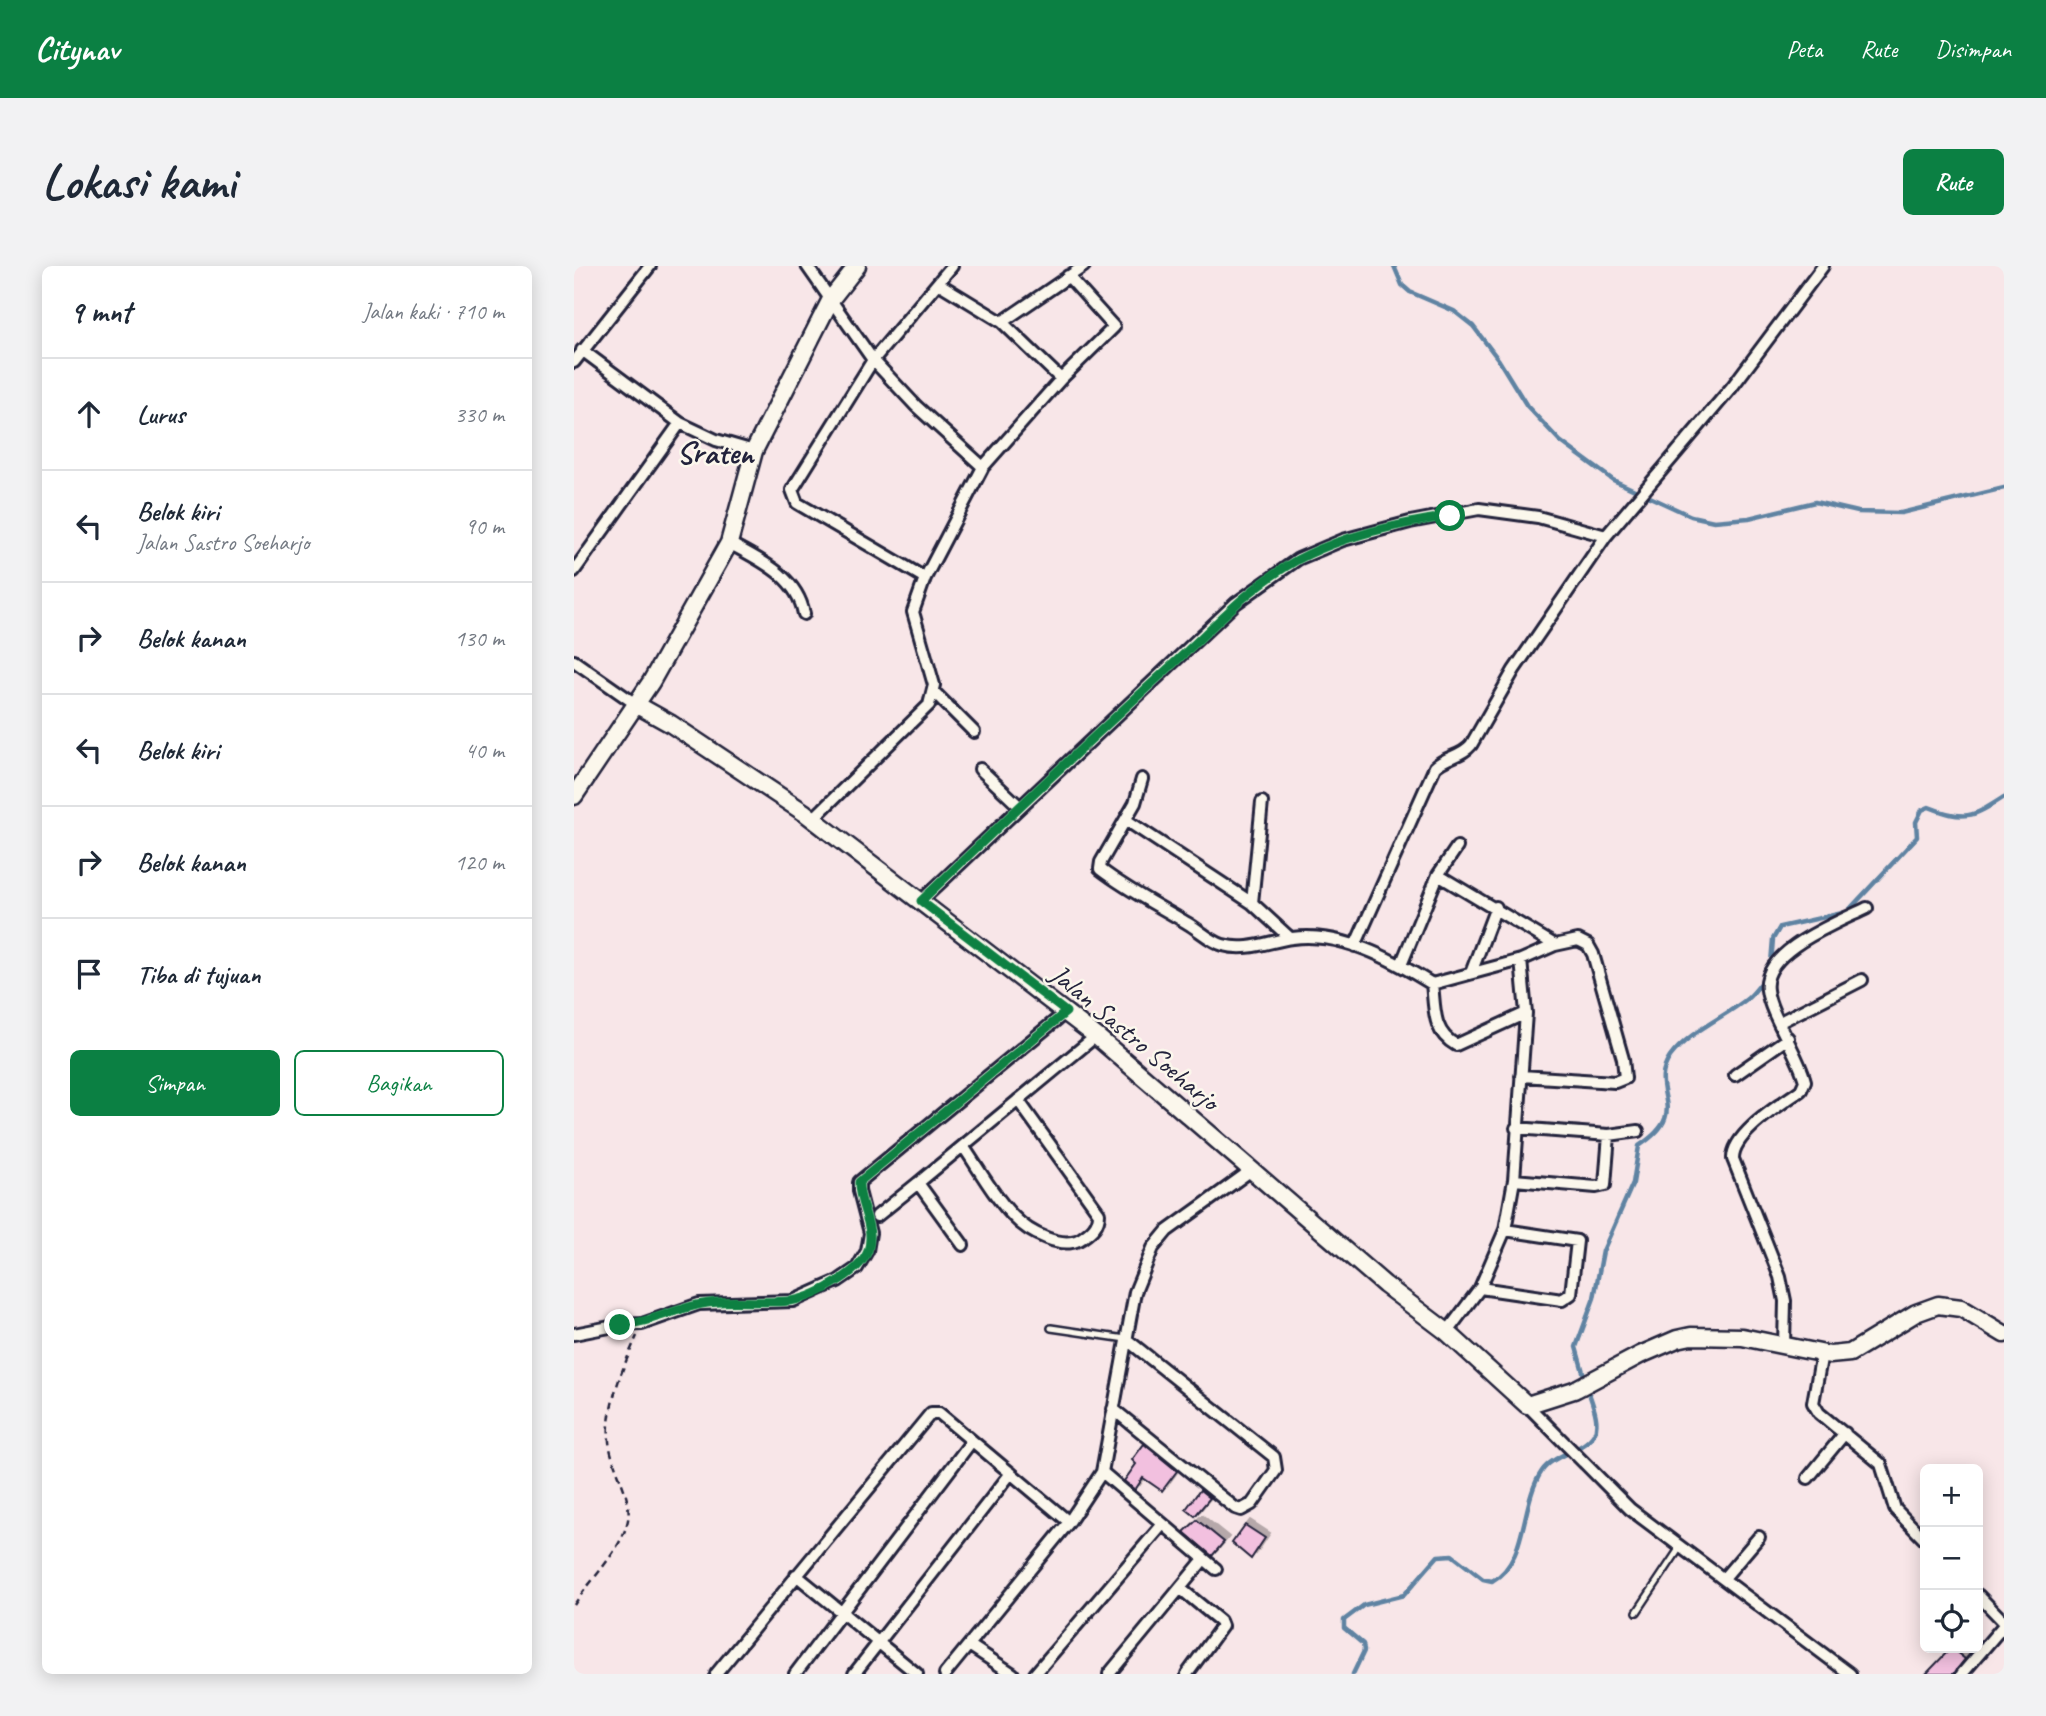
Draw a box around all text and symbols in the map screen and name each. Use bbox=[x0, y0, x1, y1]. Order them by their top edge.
text: Citynav bbox=[35, 28, 119, 70]
text: Peta bbox=[1786, 34, 1822, 64]
text: Rute bbox=[1860, 34, 1897, 64]
text: Disimpan bbox=[1935, 34, 2011, 64]
button: Rute bbox=[1903, 149, 2004, 215]
text: Lokasi kami bbox=[42, 151, 235, 213]
text: 9 mnt bbox=[70, 293, 131, 331]
text: Jalan kaki · 710 m bbox=[362, 297, 504, 326]
icon: ahead bbox=[70, 395, 108, 433]
text: Lurus bbox=[137, 398, 185, 431]
text: 330 m bbox=[455, 400, 504, 429]
district label: Sraten bbox=[676, 432, 756, 473]
text: Belok kiri bbox=[137, 495, 219, 528]
route start bbox=[1434, 500, 1465, 531]
icon: left bbox=[70, 507, 108, 545]
text: 90 m bbox=[465, 512, 504, 541]
text: Jalan Sastro Soeharjo bbox=[137, 528, 309, 557]
icon: right bbox=[70, 619, 108, 657]
text: Belok kanan bbox=[137, 622, 246, 655]
text: 130 m bbox=[455, 624, 504, 653]
icon: left bbox=[70, 731, 108, 769]
text: Belok kiri bbox=[137, 734, 219, 767]
text: 40 m bbox=[465, 736, 504, 765]
icon: right bbox=[70, 843, 108, 881]
text: Belok kanan bbox=[137, 846, 246, 879]
text: 120 m bbox=[455, 848, 504, 877]
icon: arrive bbox=[70, 955, 108, 993]
street label: Jalan Sastro Soeharjo bbox=[1042, 955, 1229, 1120]
text: Tiba di tujuan bbox=[137, 958, 261, 991]
button: Simpan bbox=[70, 1050, 280, 1116]
button: Bagikan bbox=[294, 1050, 504, 1116]
route end bbox=[604, 1309, 635, 1340]
map controls bbox=[1920, 1464, 1983, 1653]
button: + bbox=[1920, 1464, 1983, 1527]
button: − bbox=[1920, 1527, 1983, 1590]
button: locate bbox=[1920, 1590, 1983, 1653]

